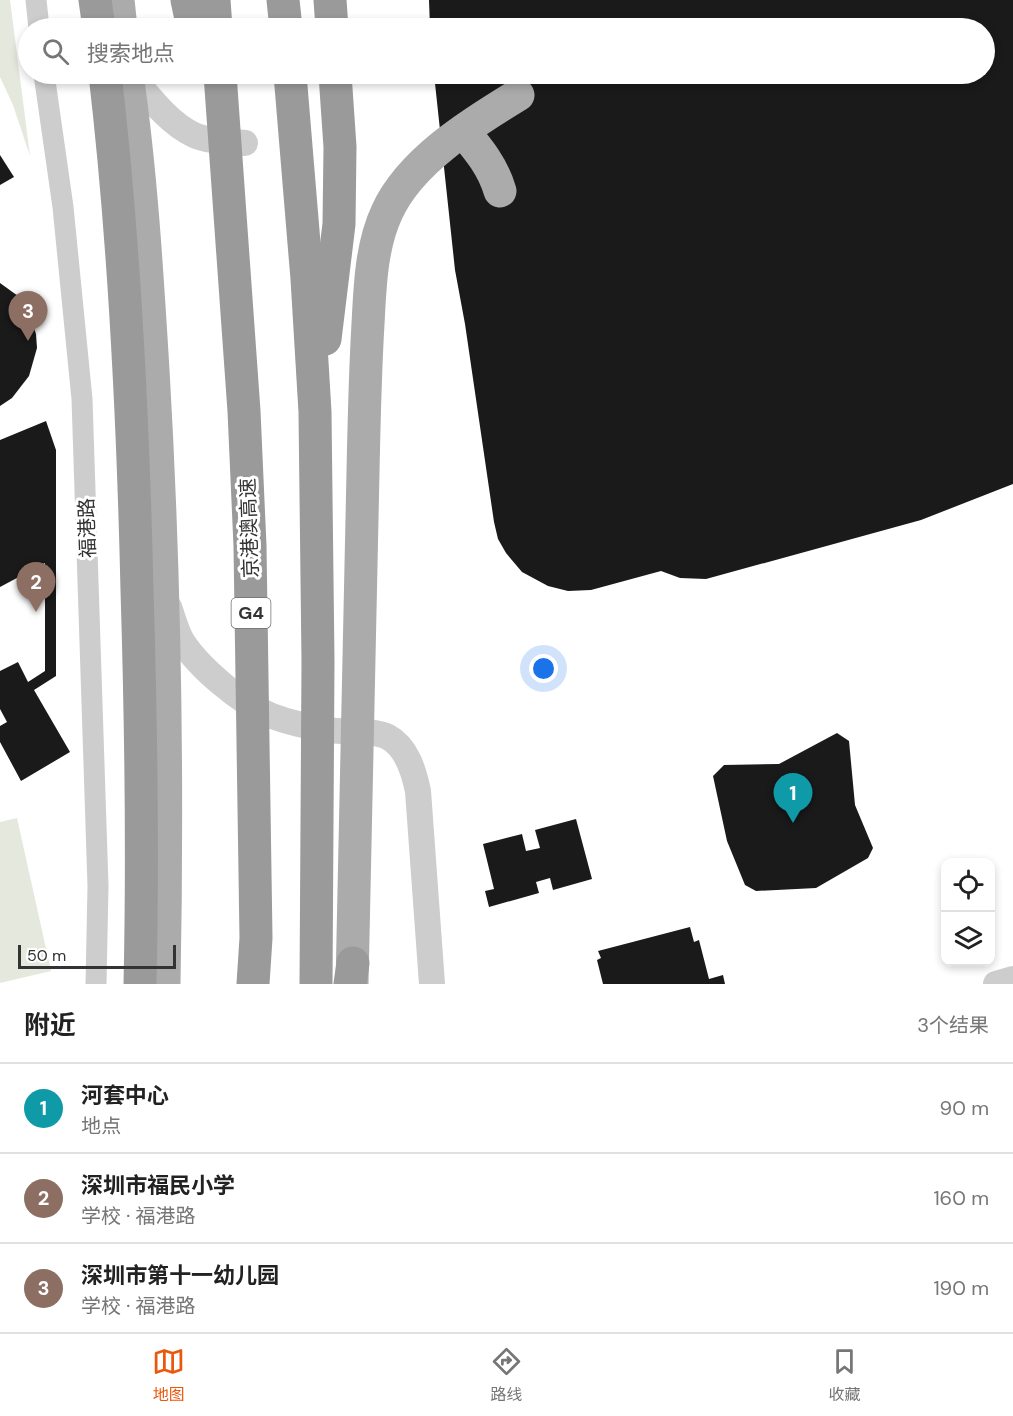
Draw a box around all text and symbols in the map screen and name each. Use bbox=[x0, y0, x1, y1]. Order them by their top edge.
search box bbox=[18, 18, 995, 84]
icon: search bbox=[39, 35, 72, 68]
text: 搜索地点 bbox=[87, 39, 175, 68]
pin: 3 bbox=[9, 292, 48, 341]
street label: 京港澳高速 bbox=[234, 478, 264, 578]
street label: 福港路 bbox=[73, 498, 101, 558]
pin: 2 bbox=[16, 562, 56, 612]
road number: G4 bbox=[232, 598, 270, 628]
your location bbox=[529, 654, 558, 683]
pin: 1 bbox=[774, 774, 812, 823]
map controls bbox=[941, 858, 995, 966]
button: locate bbox=[941, 858, 995, 912]
button: layers bbox=[941, 912, 995, 966]
scale bar bbox=[18, 942, 176, 970]
text: 50 m bbox=[27, 945, 66, 966]
text: 附近 bbox=[24, 1008, 76, 1042]
text: 3个结果 bbox=[917, 1012, 989, 1038]
text: 河套中心 bbox=[81, 1081, 169, 1110]
text: 1 bbox=[40, 1095, 47, 1121]
text: 90 m bbox=[940, 1095, 989, 1121]
text: 地点 bbox=[81, 1113, 121, 1139]
text: 深圳市福民小学 bbox=[81, 1171, 235, 1200]
text: 2 bbox=[38, 1185, 49, 1211]
text: 160 m bbox=[933, 1185, 989, 1211]
text: 学校 · 福港路 bbox=[81, 1203, 196, 1229]
text: 深圳市第十一幼儿园 bbox=[81, 1261, 279, 1290]
text: 3 bbox=[37, 1275, 50, 1301]
text: 190 m bbox=[933, 1275, 989, 1301]
text: 学校 · 福港路 bbox=[81, 1293, 196, 1319]
tab: 地图 bbox=[152, 1345, 185, 1405]
tab: 路线 bbox=[490, 1345, 523, 1405]
tab: 收藏 bbox=[828, 1345, 861, 1405]

